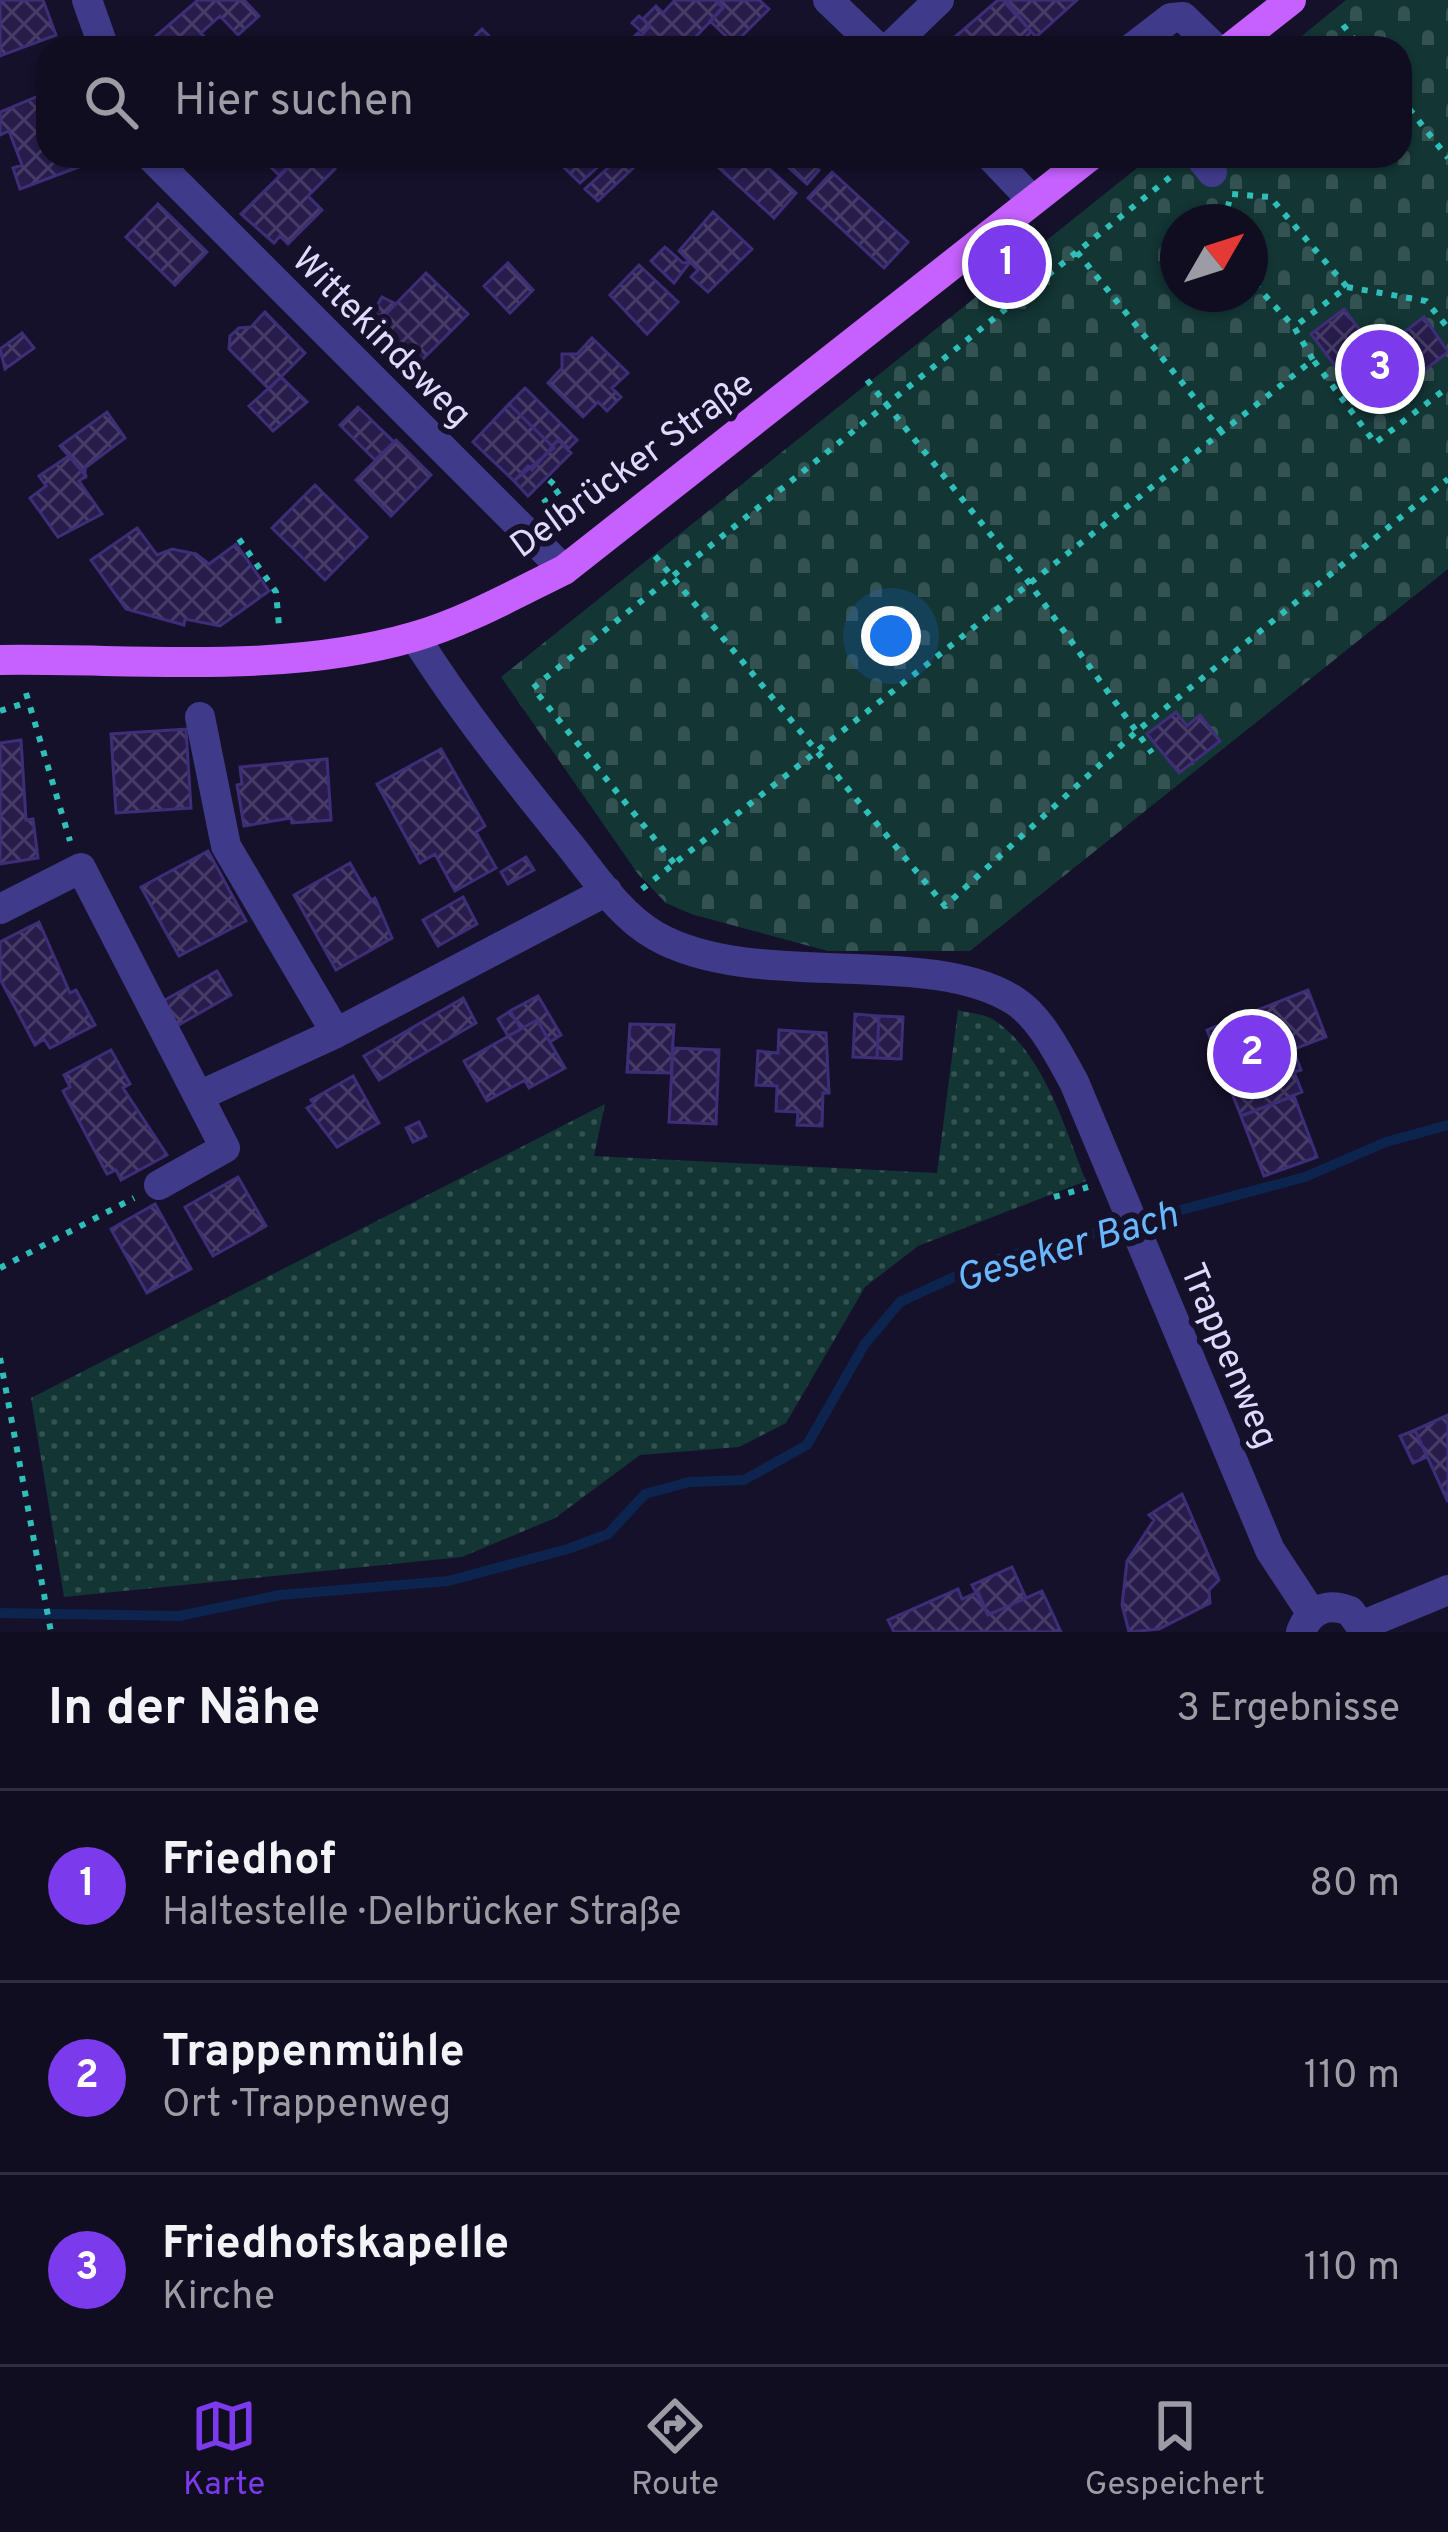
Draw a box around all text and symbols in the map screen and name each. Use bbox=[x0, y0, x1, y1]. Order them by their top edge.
search box bbox=[36, 36, 1412, 168]
icon: search bbox=[78, 69, 144, 135]
text: Hier suchen bbox=[174, 74, 414, 131]
north arrow bbox=[1160, 204, 1268, 312]
pin: 1 bbox=[968, 219, 1046, 309]
street label: Wittekindsweg bbox=[280, 239, 480, 439]
pin: 3 bbox=[1341, 324, 1419, 414]
street label: Delbrücker Straße bbox=[502, 362, 764, 570]
your location bbox=[861, 606, 921, 666]
pin: 2 bbox=[1213, 1009, 1291, 1099]
water label: Geseker Bach bbox=[950, 1192, 1184, 1306]
street label: Trappenweg bbox=[1168, 1257, 1287, 1456]
text: In der Nähe bbox=[48, 1678, 320, 1743]
text: 3 Ergebnisse bbox=[1176, 1686, 1400, 1735]
text: Friedhof bbox=[162, 1833, 336, 1890]
text: 1 bbox=[79, 1861, 95, 1910]
text: 80 m bbox=[1309, 1861, 1400, 1910]
text: Haltestelle · Delbrücker Straße bbox=[162, 1890, 681, 1939]
text: Trappenmühle bbox=[162, 2025, 465, 2082]
text: 2 bbox=[75, 2053, 99, 2102]
text: 110 m bbox=[1304, 2053, 1400, 2102]
text: Ort · Trappenweg bbox=[162, 2082, 451, 2131]
text: Friedhofskapelle bbox=[162, 2217, 509, 2274]
text: 3 bbox=[75, 2245, 99, 2294]
text: 110 m bbox=[1304, 2245, 1400, 2294]
text: Kirche bbox=[162, 2274, 275, 2323]
tab: Karte bbox=[183, 2393, 265, 2507]
tab: Route bbox=[631, 2393, 719, 2507]
tab: Gespeichert bbox=[1085, 2393, 1265, 2507]

